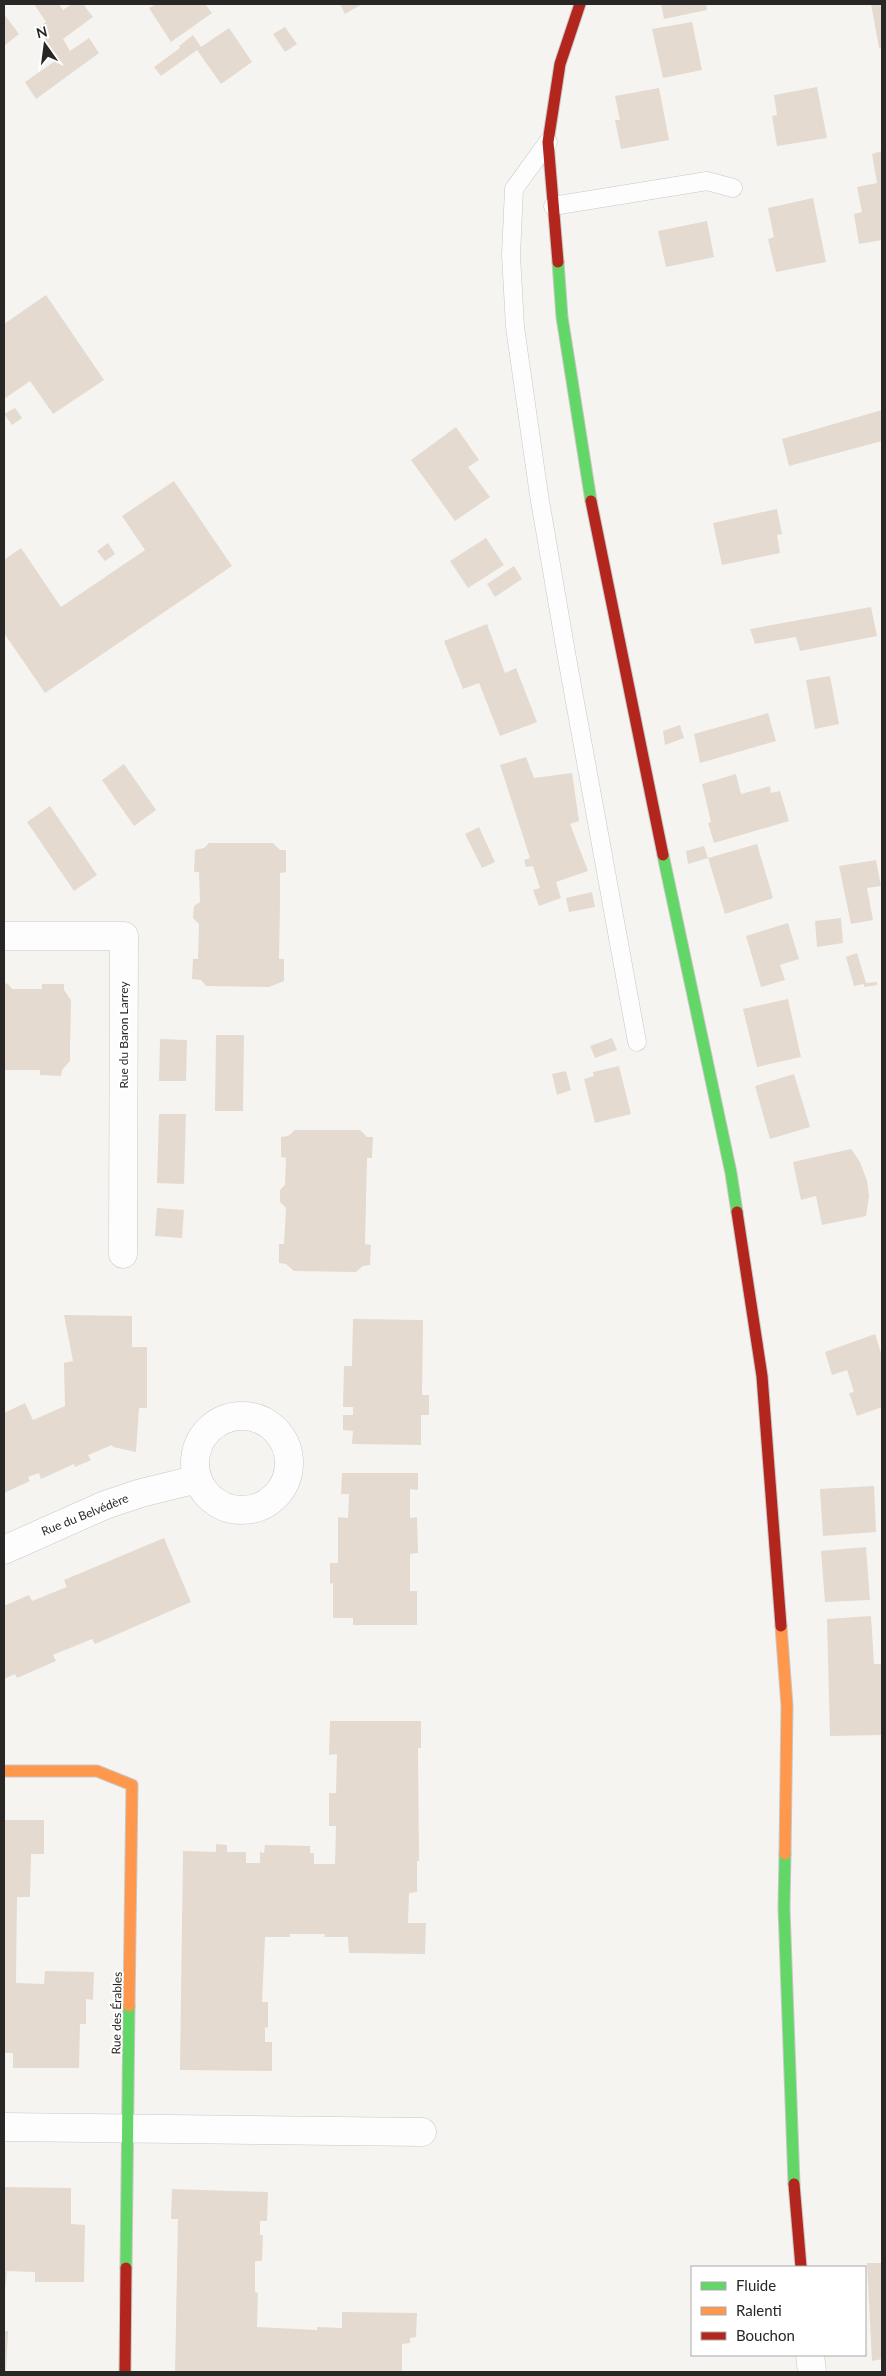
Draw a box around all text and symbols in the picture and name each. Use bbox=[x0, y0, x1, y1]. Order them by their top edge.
north arrow bbox=[20, 20, 70, 70]
text: N bbox=[34, 22, 49, 41]
street label: Rue du Baron Larrey bbox=[116, 981, 131, 1089]
street label: Rue du Belvédère bbox=[39, 1490, 131, 1539]
street label: Rue des Érables bbox=[108, 1971, 125, 2055]
legend bbox=[691, 2266, 866, 2356]
text: Fluide bbox=[736, 2276, 776, 2294]
text: Ralenti bbox=[736, 2301, 782, 2319]
text: Bouchon bbox=[736, 2326, 795, 2344]

